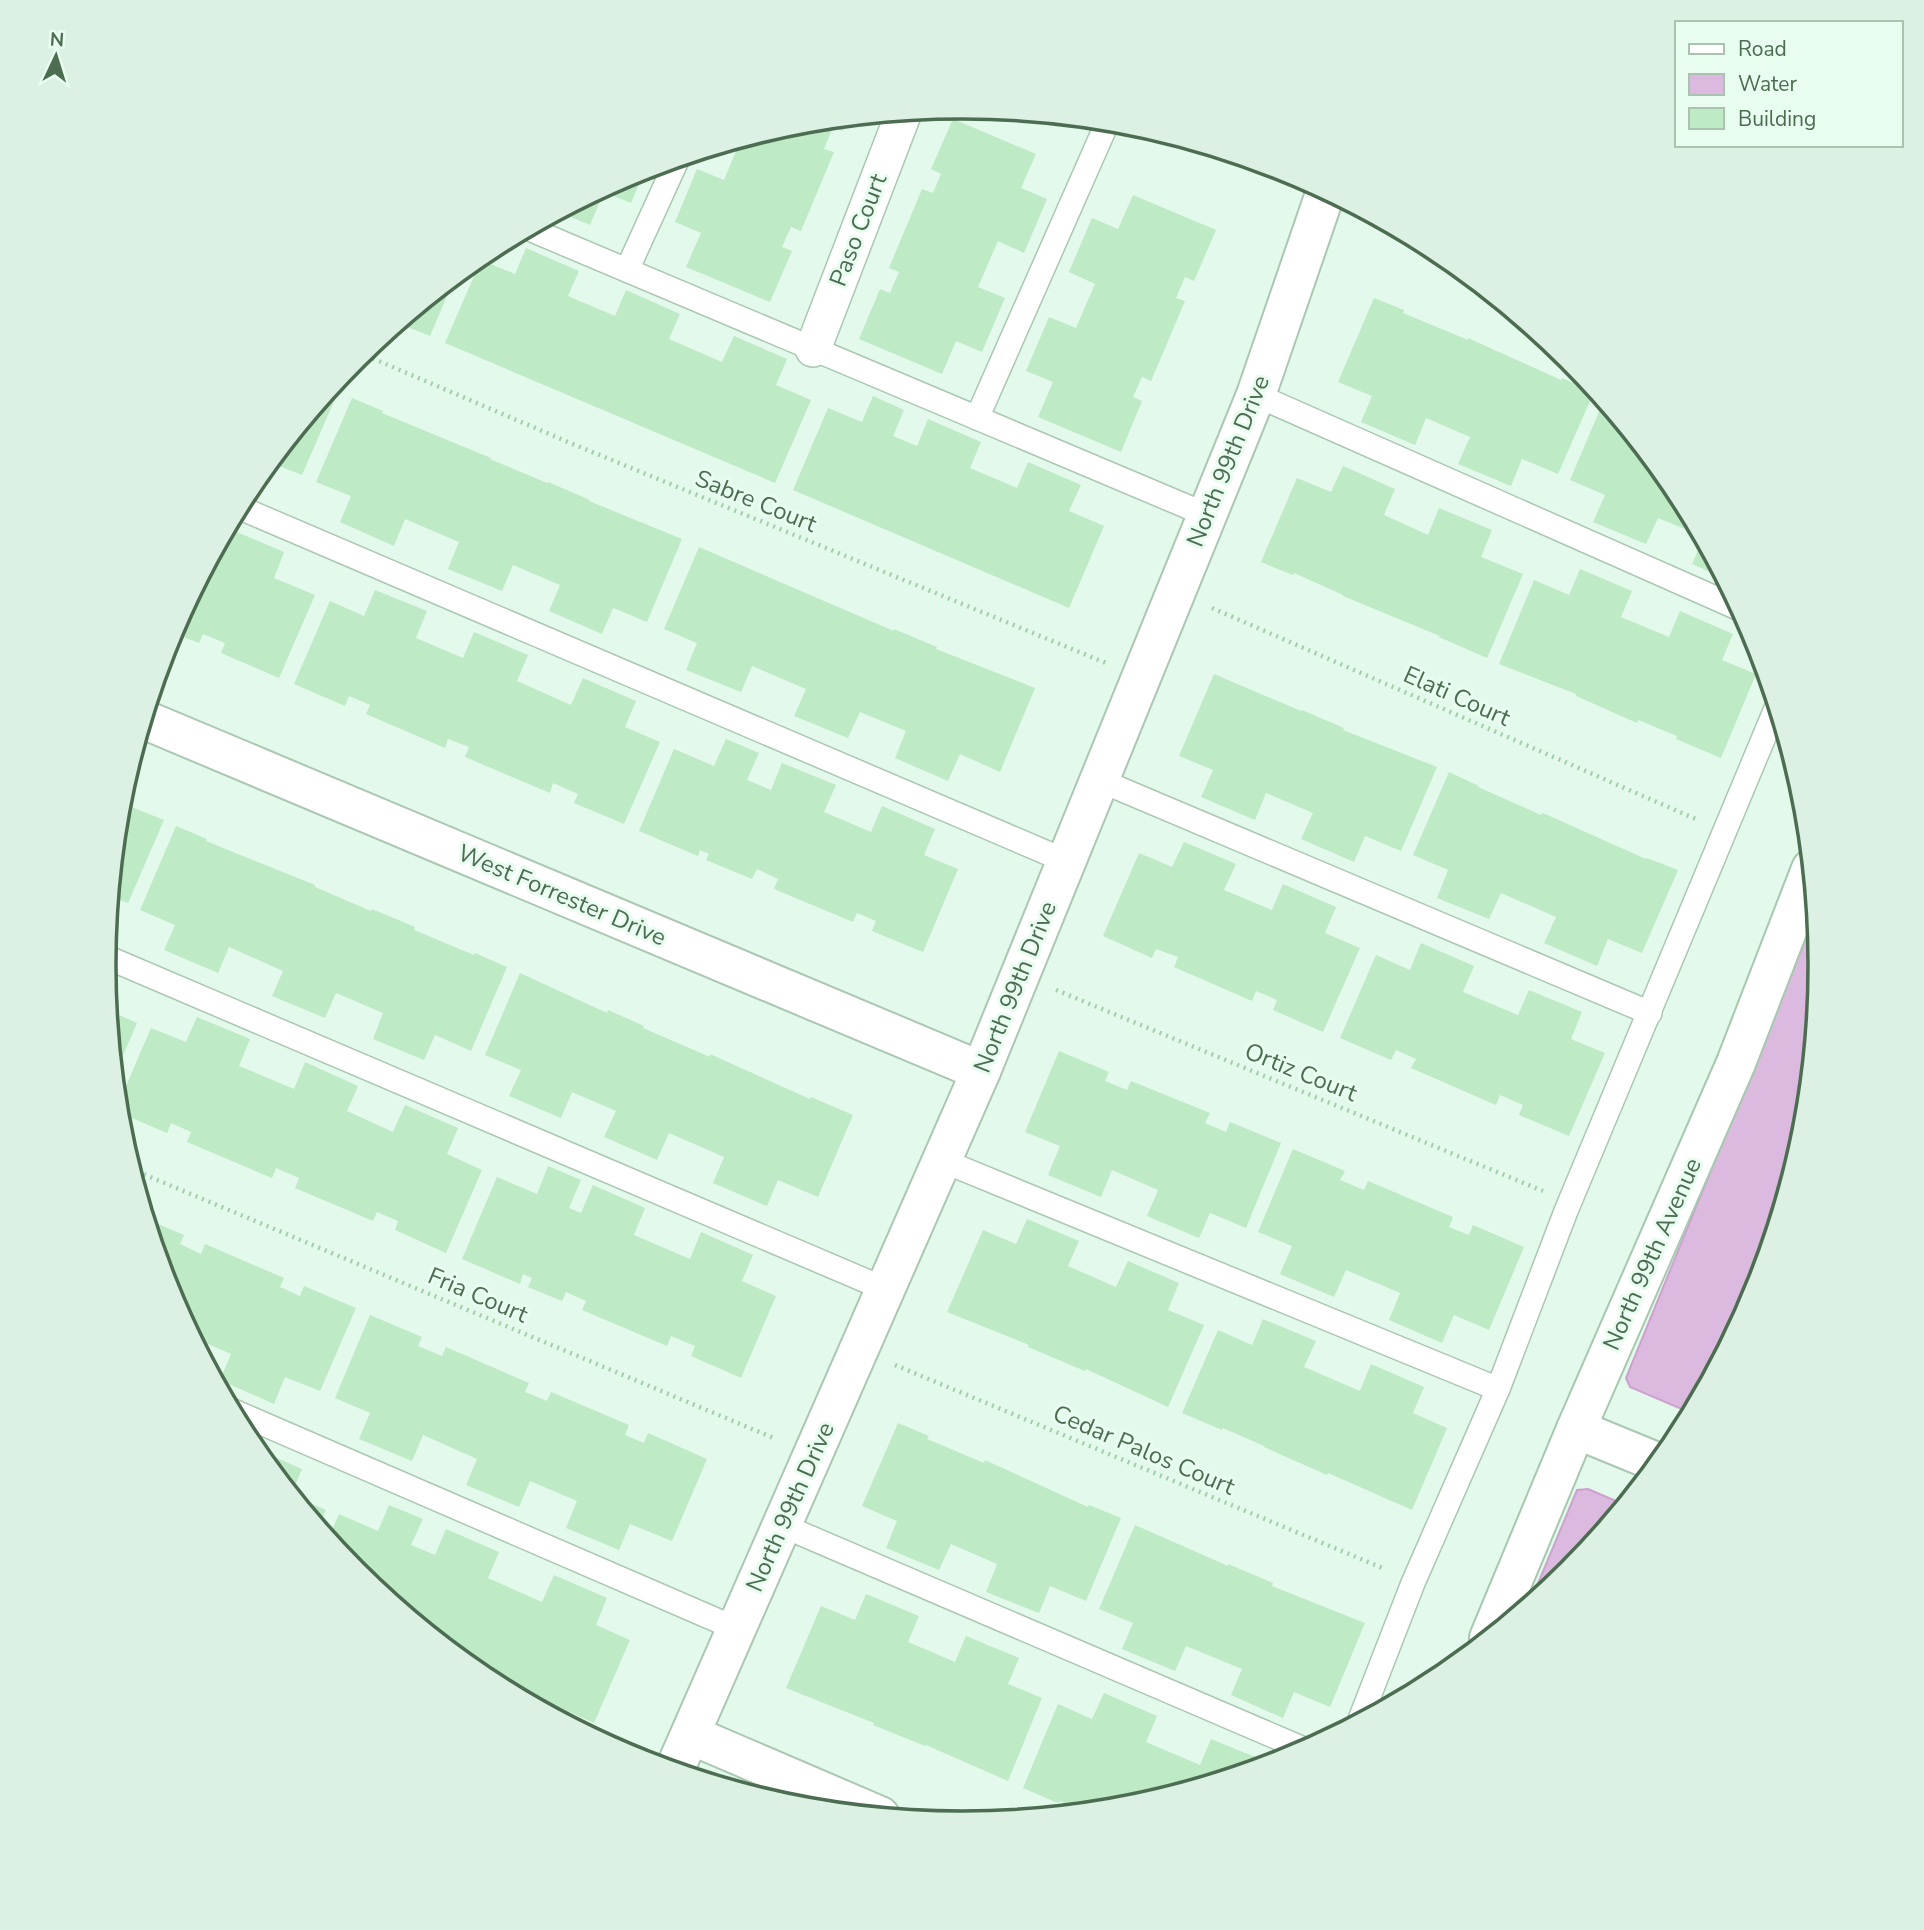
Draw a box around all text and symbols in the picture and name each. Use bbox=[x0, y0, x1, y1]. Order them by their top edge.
north arrow bbox=[21, 21, 91, 91]
legend bbox=[1675, 21, 1903, 147]
text: N bbox=[49, 27, 65, 54]
text: Road bbox=[1738, 35, 1787, 63]
text: Water bbox=[1738, 70, 1797, 98]
text: Building bbox=[1738, 105, 1816, 133]
street label: Paso Court bbox=[822, 169, 894, 291]
street label: North 99th Drive bbox=[1179, 370, 1277, 552]
street label: Sabre Court bbox=[690, 462, 822, 540]
street label: Elati Court bbox=[1399, 658, 1516, 734]
street label: West Forrester Drive bbox=[453, 837, 671, 953]
street label: North 99th Drive bbox=[966, 896, 1064, 1078]
street label: Ortiz Court bbox=[1240, 1035, 1363, 1109]
street label: North 99th Avenue bbox=[1595, 1153, 1709, 1355]
street label: Fria Court bbox=[423, 1260, 533, 1331]
street label: Cedar Palos Court bbox=[1048, 1397, 1240, 1503]
street label: North 99th Drive bbox=[738, 1417, 842, 1597]

